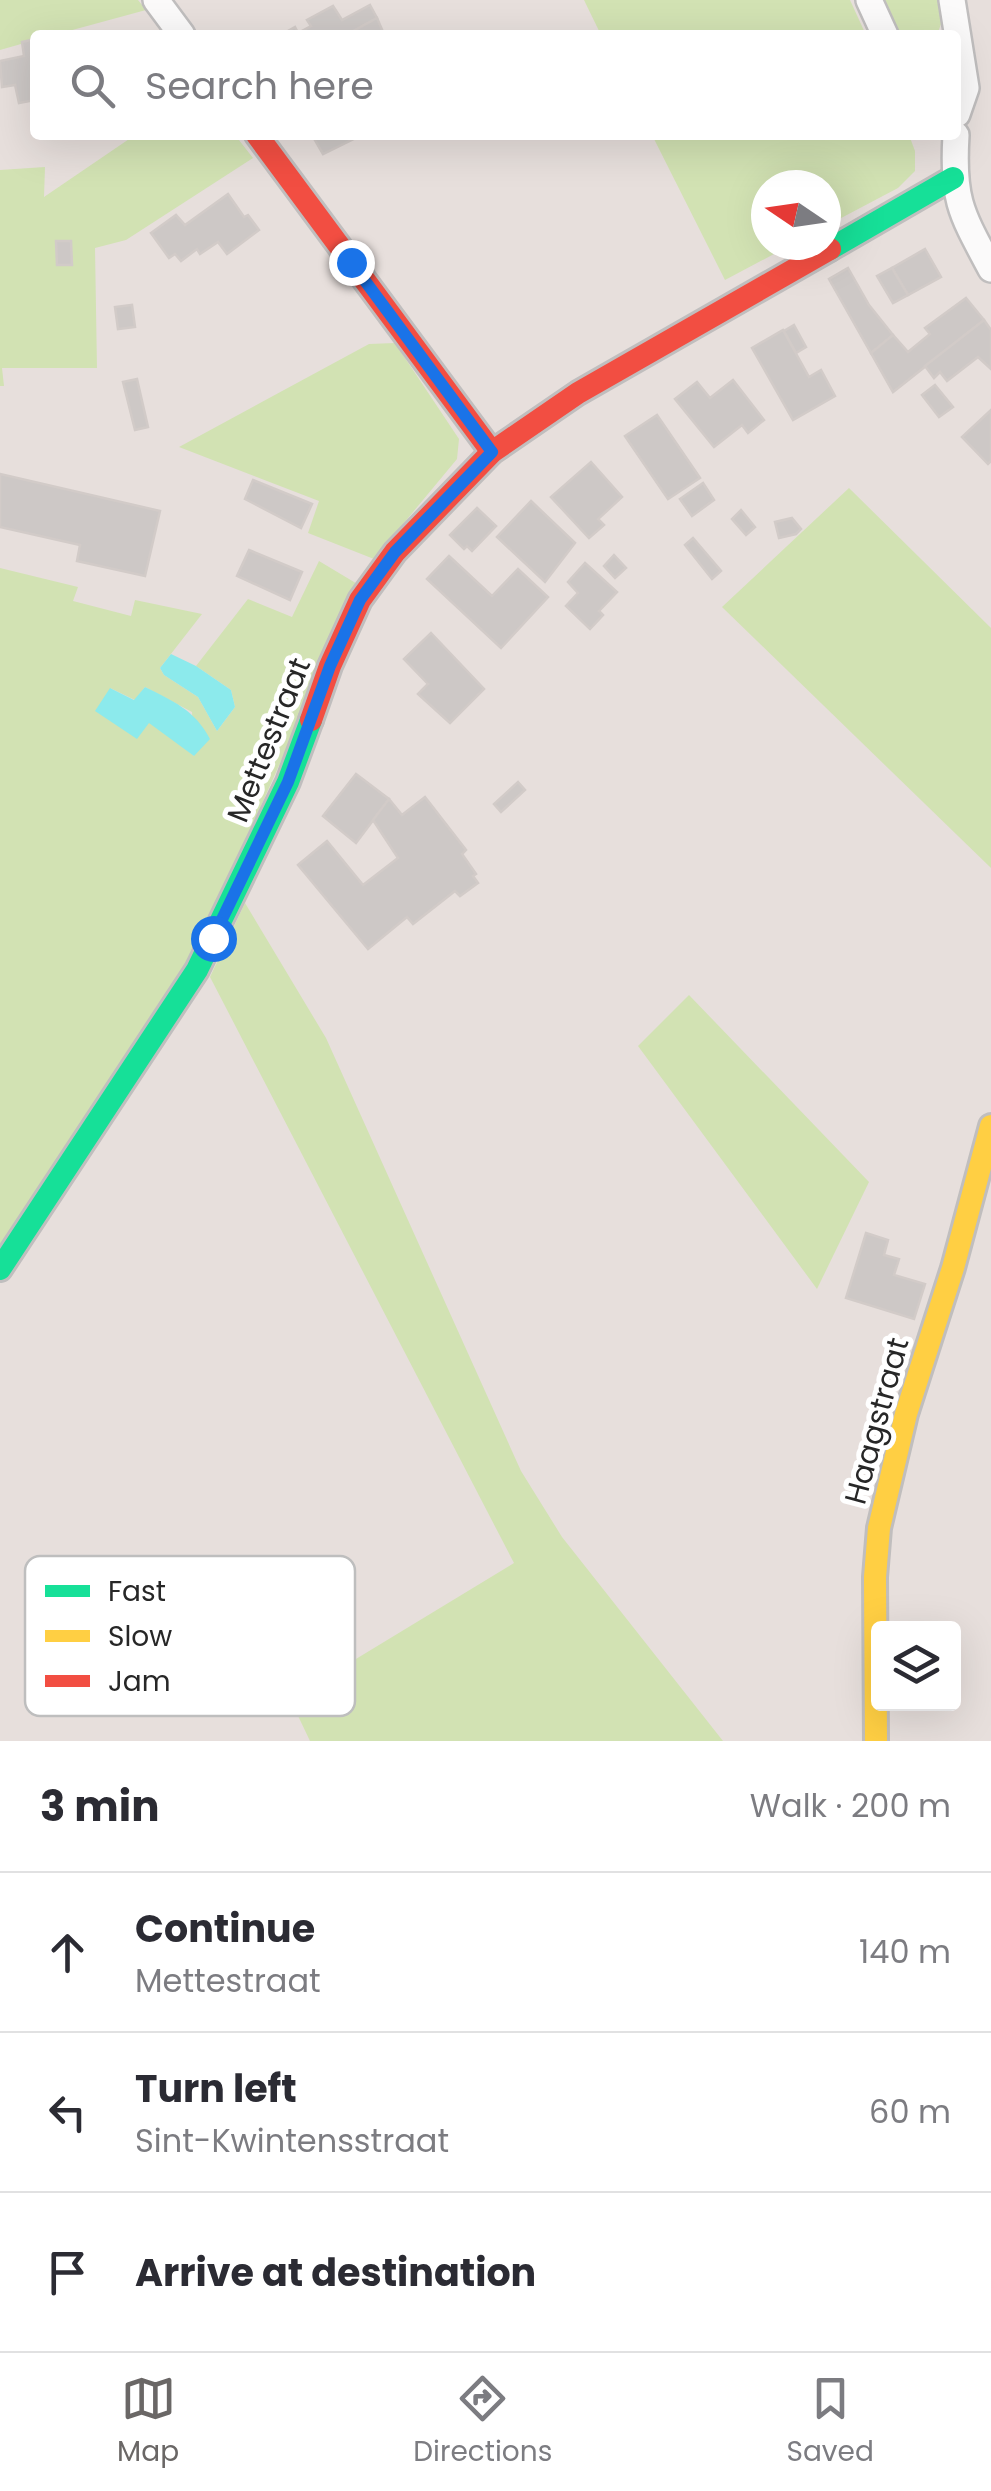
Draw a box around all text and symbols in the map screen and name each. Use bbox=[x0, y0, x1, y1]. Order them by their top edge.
search box bbox=[30, 30, 961, 140]
icon: search bbox=[65, 58, 120, 113]
text: Search here bbox=[145, 59, 374, 112]
north arrow bbox=[751, 170, 841, 260]
route end bbox=[329, 240, 375, 286]
street label: Mettestraat bbox=[216, 651, 321, 829]
route start bbox=[191, 916, 237, 962]
street label: Haagstraat bbox=[834, 1333, 919, 1509]
legend bbox=[25, 1556, 355, 1716]
text: Fast bbox=[108, 1572, 166, 1611]
text: Slow bbox=[108, 1617, 172, 1656]
map controls bbox=[871, 1621, 961, 1711]
button: layers bbox=[871, 1621, 961, 1711]
text: Jam bbox=[108, 1662, 171, 1701]
text: 3 min bbox=[40, 1777, 160, 1836]
text: Walk · 200 m bbox=[750, 1783, 951, 1828]
text: Continue bbox=[135, 1902, 315, 1955]
icon: ahead bbox=[40, 1925, 95, 1980]
text: 140 m bbox=[859, 1929, 951, 1974]
text: Mettestraat bbox=[135, 1958, 321, 2003]
text: Turn left bbox=[135, 2062, 297, 2115]
icon: left bbox=[40, 2085, 95, 2140]
text: 60 m bbox=[869, 2089, 951, 2134]
text: Sint-Kwintensstraat bbox=[135, 2118, 449, 2163]
icon: arrive bbox=[40, 2245, 95, 2300]
text: Arrive at destination bbox=[135, 2246, 536, 2299]
tab: Map bbox=[117, 2371, 179, 2473]
tab: Directions bbox=[413, 2371, 552, 2473]
tab: Saved bbox=[787, 2371, 874, 2473]

